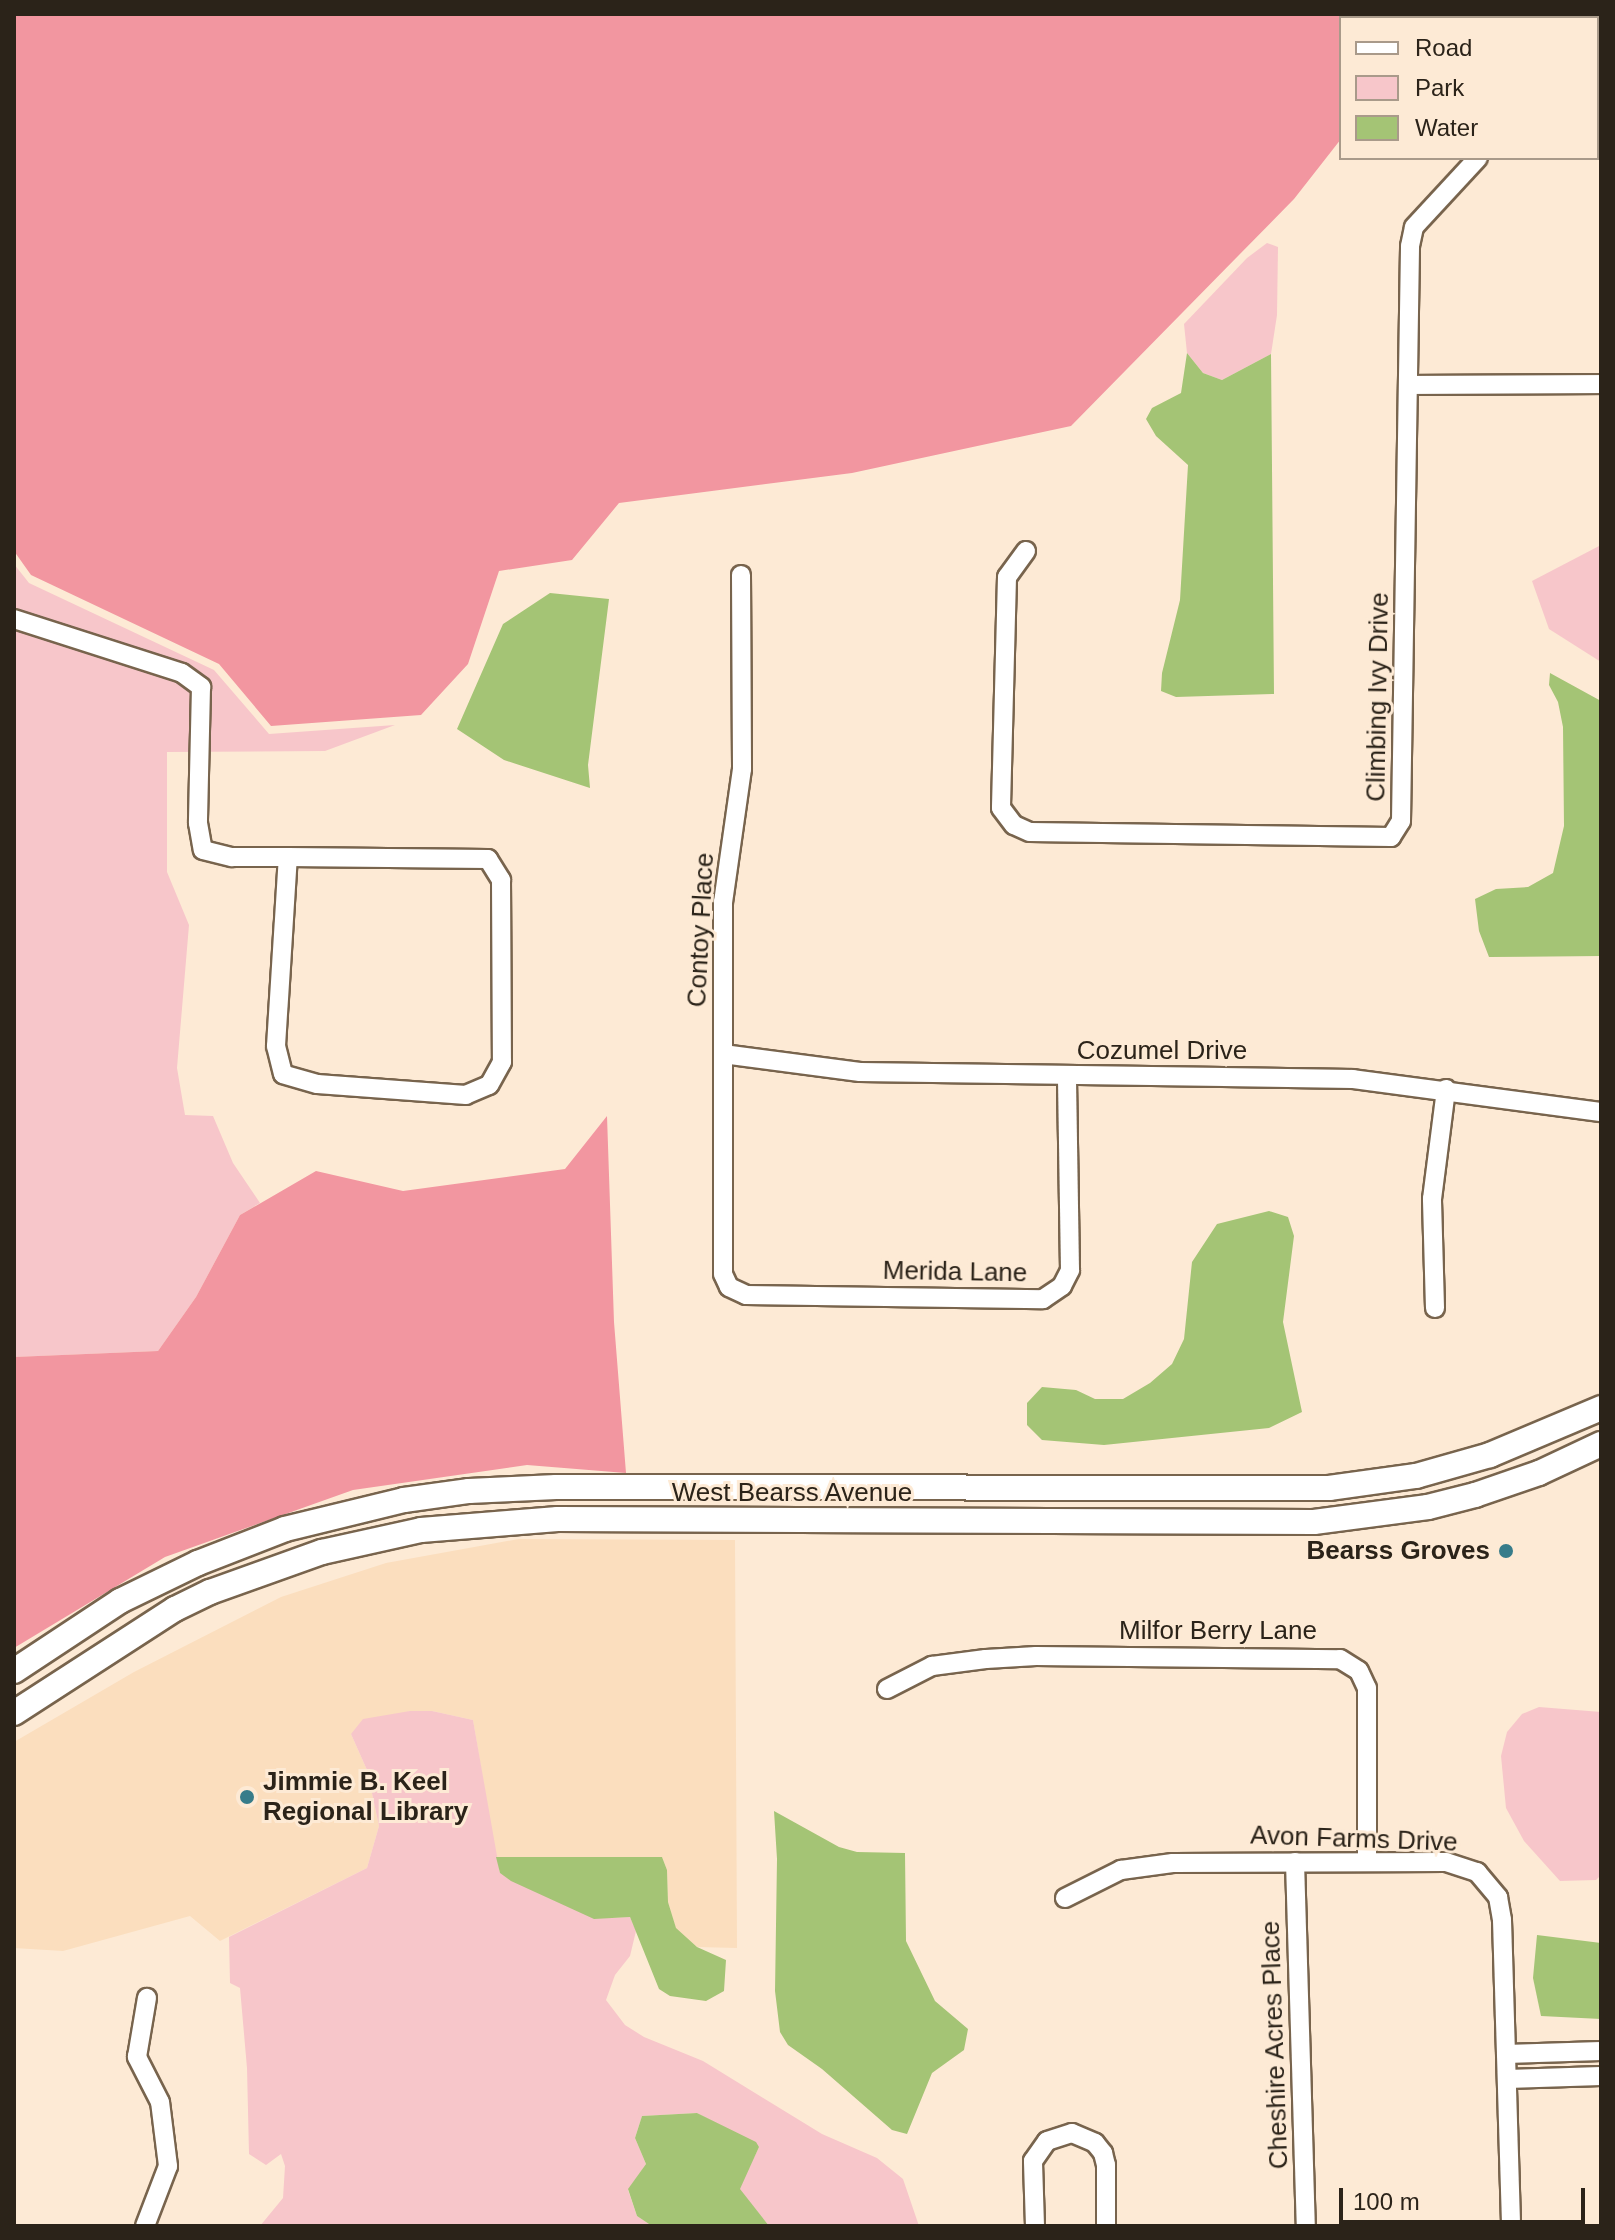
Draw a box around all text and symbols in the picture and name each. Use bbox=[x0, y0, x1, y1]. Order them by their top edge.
legend bbox=[1339, 16, 1599, 160]
text: Road bbox=[1415, 34, 1472, 61]
text: Park bbox=[1415, 74, 1464, 101]
text: Water bbox=[1415, 114, 1478, 141]
street label: Climbing Ivy Drive bbox=[1361, 592, 1395, 802]
street label: Contoy Place bbox=[681, 852, 721, 1008]
street label: Cozumel Drive bbox=[1077, 1035, 1247, 1067]
street label: Merida Lane bbox=[882, 1255, 1028, 1289]
street label: West Bearss Avenue bbox=[671, 1477, 913, 1509]
place label: Bearss Groves bbox=[1306, 1535, 1490, 1567]
marker: Bearss Groves bbox=[1497, 1542, 1515, 1560]
street label: Milfor Berry Lane bbox=[1119, 1615, 1317, 1647]
place label: Jimmie B. Keel Regional Library bbox=[263, 1766, 468, 1828]
marker: Jimmie B. Keel Regional Library bbox=[238, 1788, 256, 1806]
street label: Avon Farms Drive bbox=[1250, 1820, 1458, 1858]
street label: Cheshire Acres Place bbox=[1255, 1920, 1295, 2170]
scale bar bbox=[1343, 2172, 1589, 2222]
text: 100 m bbox=[1353, 2188, 1420, 2215]

